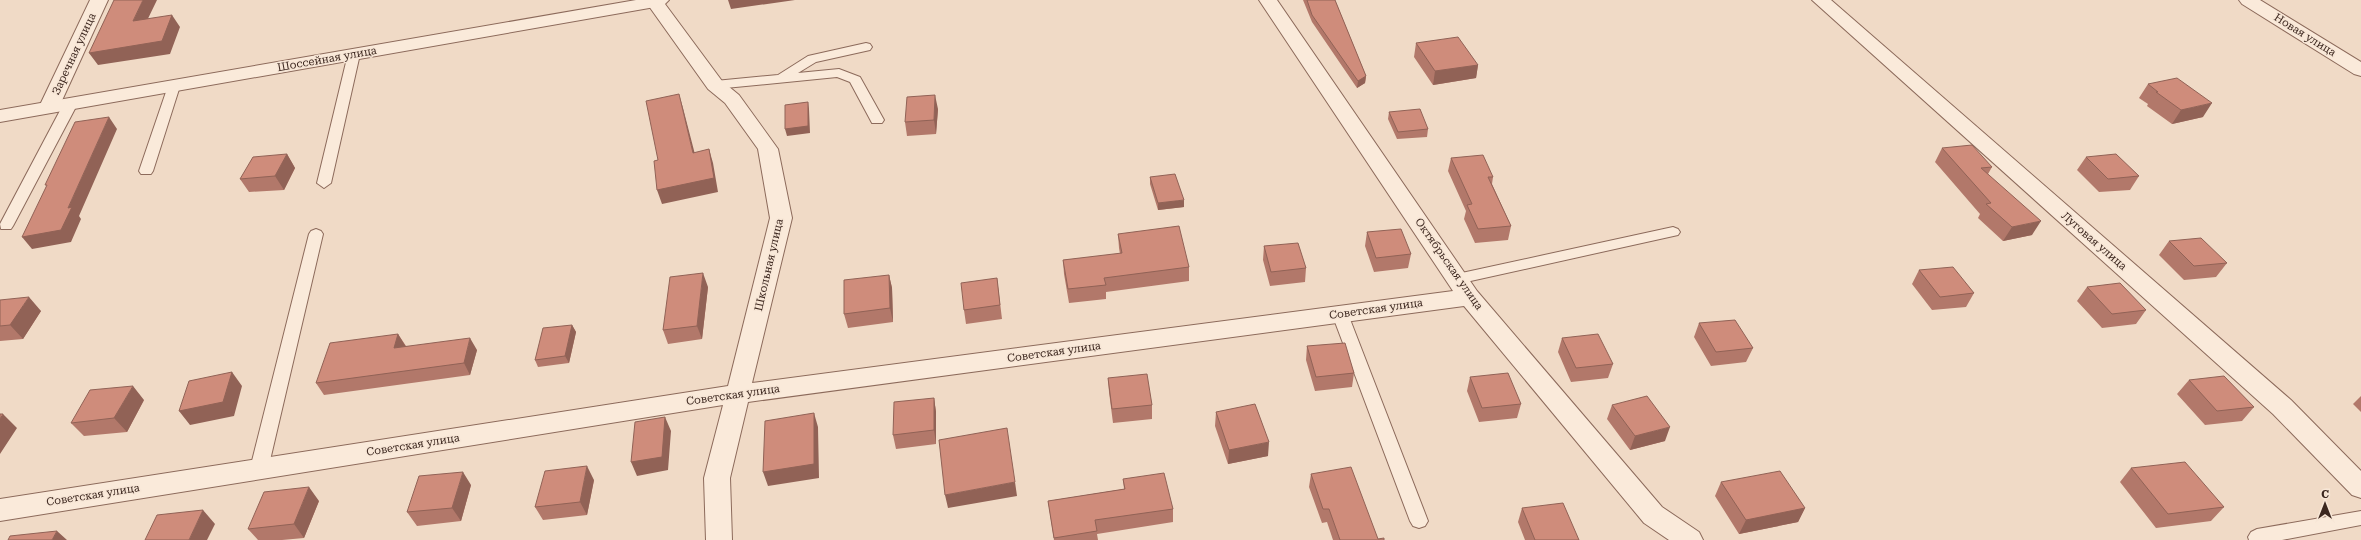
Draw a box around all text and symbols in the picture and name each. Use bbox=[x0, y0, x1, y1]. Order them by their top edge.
street label: Заречная улица bbox=[49, 11, 99, 97]
street label: Новая улица bbox=[2272, 11, 2338, 59]
street label: Шоссейная улица bbox=[276, 44, 378, 74]
street label: Луговая улица bbox=[2059, 209, 2129, 273]
street label: Октябрьская улица bbox=[1412, 216, 1486, 312]
street label: Школьная улица bbox=[752, 217, 786, 312]
street label: Советская улица bbox=[1328, 296, 1424, 322]
street label: Советская улица bbox=[1006, 339, 1102, 365]
street label: Советская улица bbox=[685, 382, 781, 408]
street label: Советская улица bbox=[365, 431, 461, 459]
street label: Советская улица bbox=[45, 481, 141, 509]
north arrow bbox=[2305, 484, 2345, 524]
text: С bbox=[2321, 488, 2329, 501]

